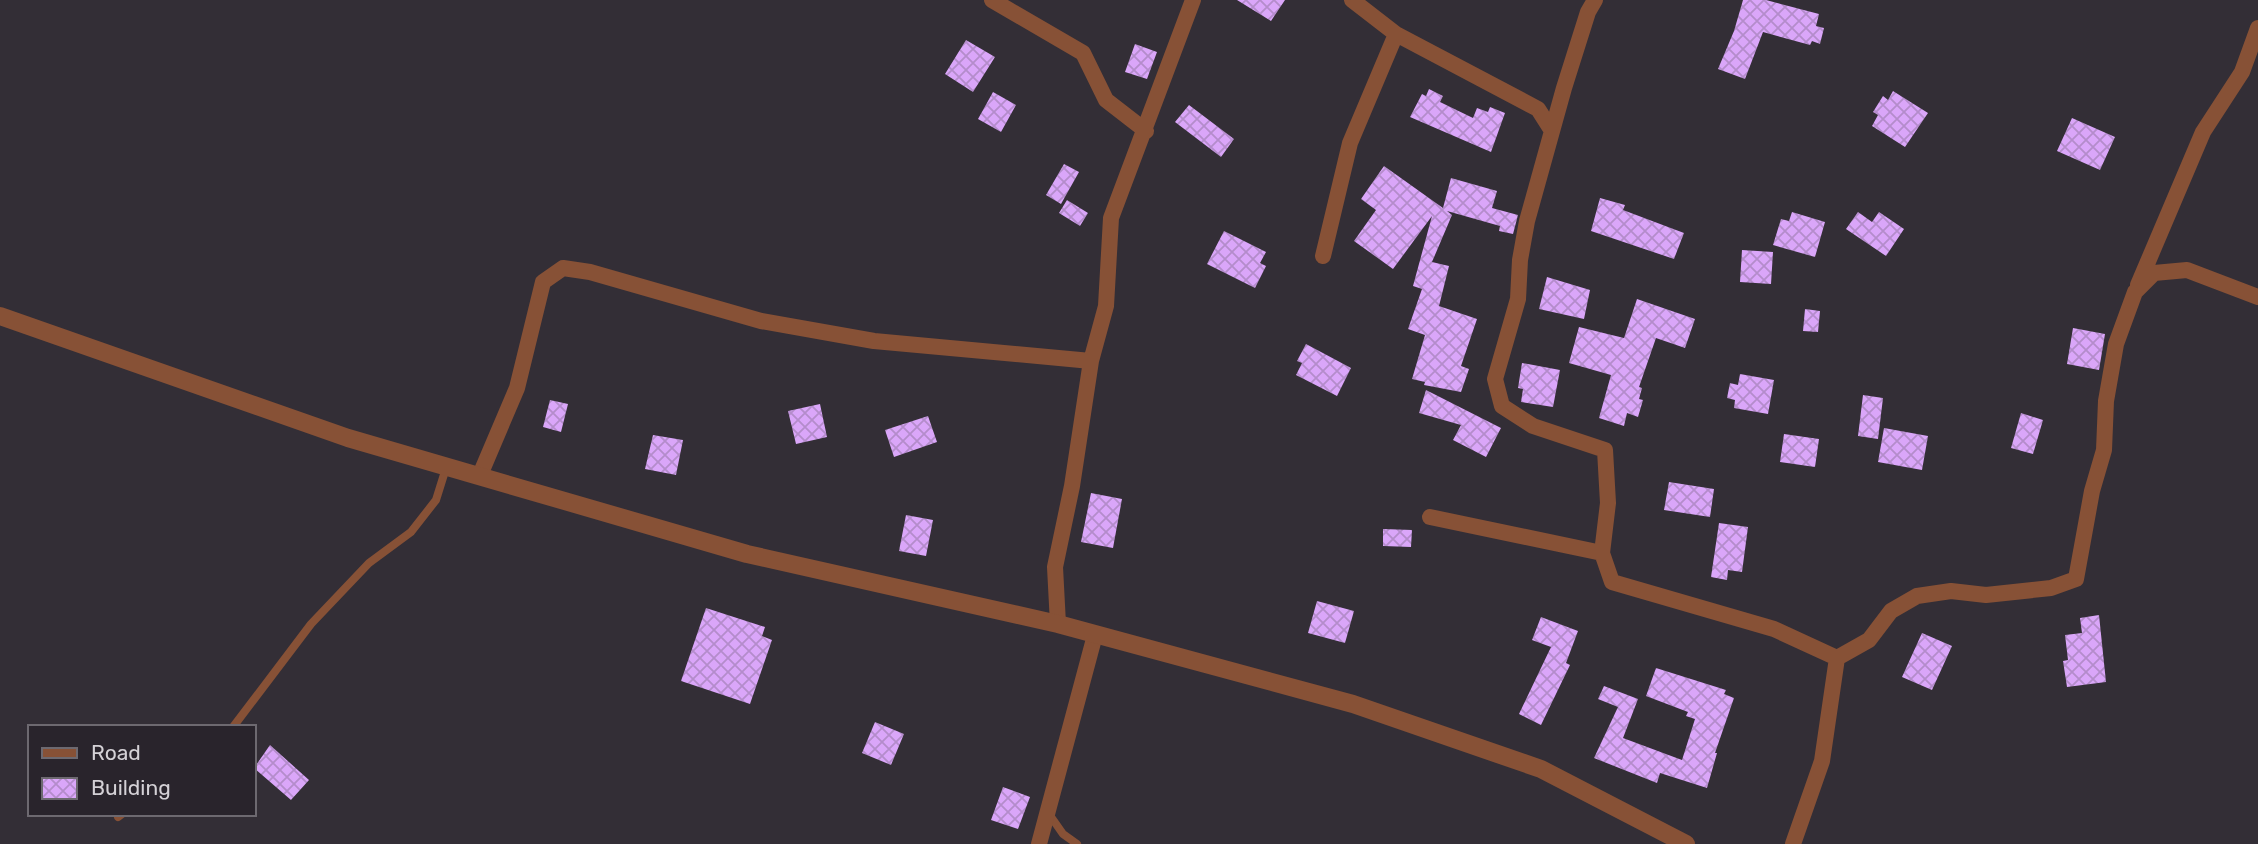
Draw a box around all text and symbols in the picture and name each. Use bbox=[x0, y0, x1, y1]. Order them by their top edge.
legend bbox=[28, 725, 256, 816]
text: Road bbox=[91, 740, 141, 765]
text: Building bbox=[91, 775, 171, 800]

